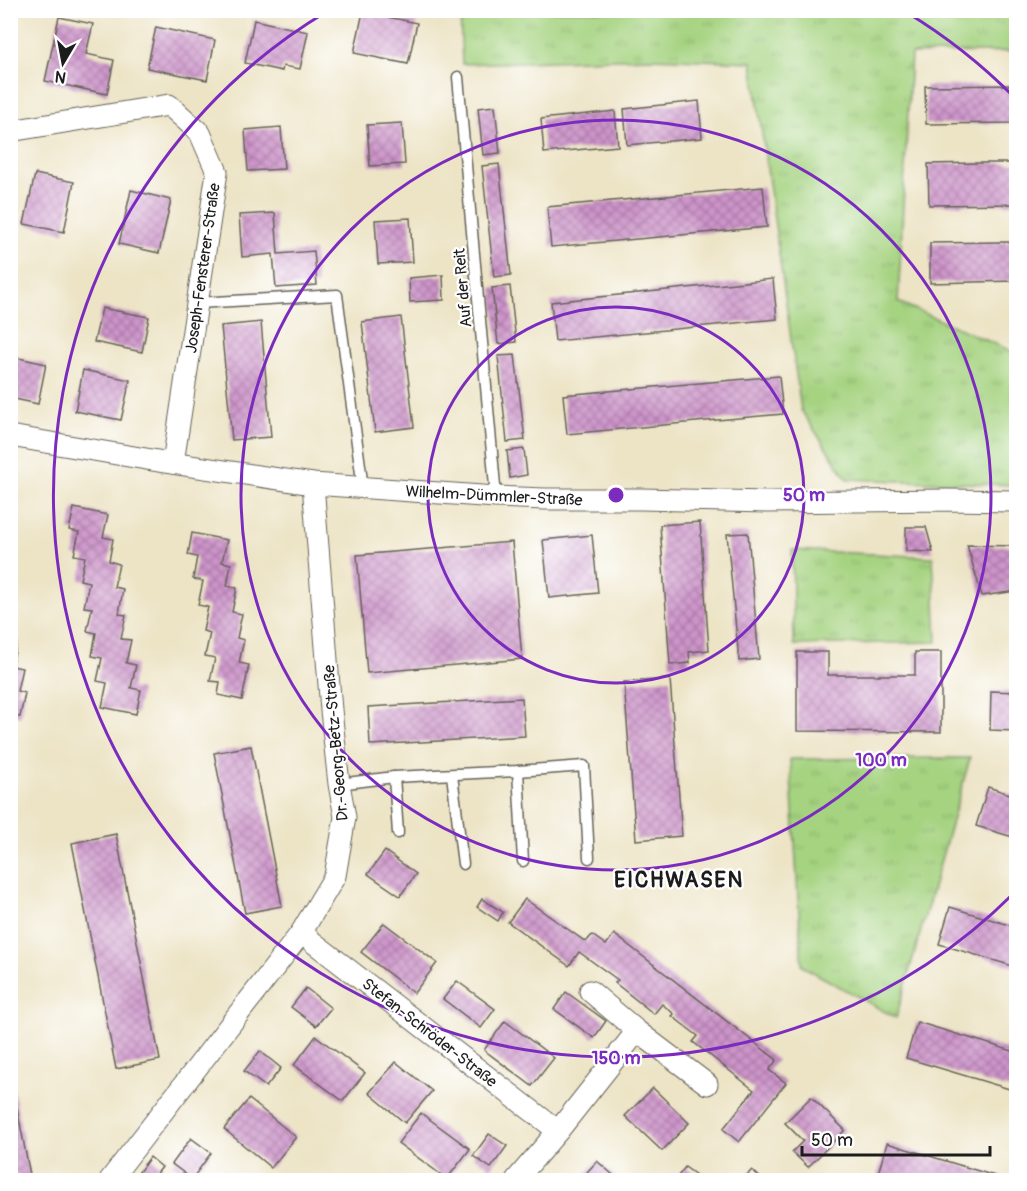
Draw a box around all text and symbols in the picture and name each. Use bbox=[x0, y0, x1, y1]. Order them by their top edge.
north arrow bbox=[33, 33, 93, 93]
text: N bbox=[53, 66, 68, 88]
street label: Joseph-Fensterer-Straße bbox=[181, 182, 225, 354]
street label: Auf der Reit bbox=[450, 247, 476, 328]
street label: Wilhelm-Dümmler-Straße bbox=[405, 481, 583, 511]
text: 50 m bbox=[783, 484, 825, 507]
centre of rings bbox=[606, 485, 626, 505]
street label: Dr.-Georg-Betz-Straße bbox=[319, 664, 353, 822]
text: 100 m bbox=[855, 749, 907, 772]
district label: EICHWASEN bbox=[614, 866, 744, 894]
street label: Stefan-Schröder-Straße bbox=[358, 974, 501, 1092]
text: 150 m bbox=[592, 1047, 641, 1070]
scale bar bbox=[802, 1119, 990, 1157]
text: 50 m bbox=[811, 1129, 853, 1152]

